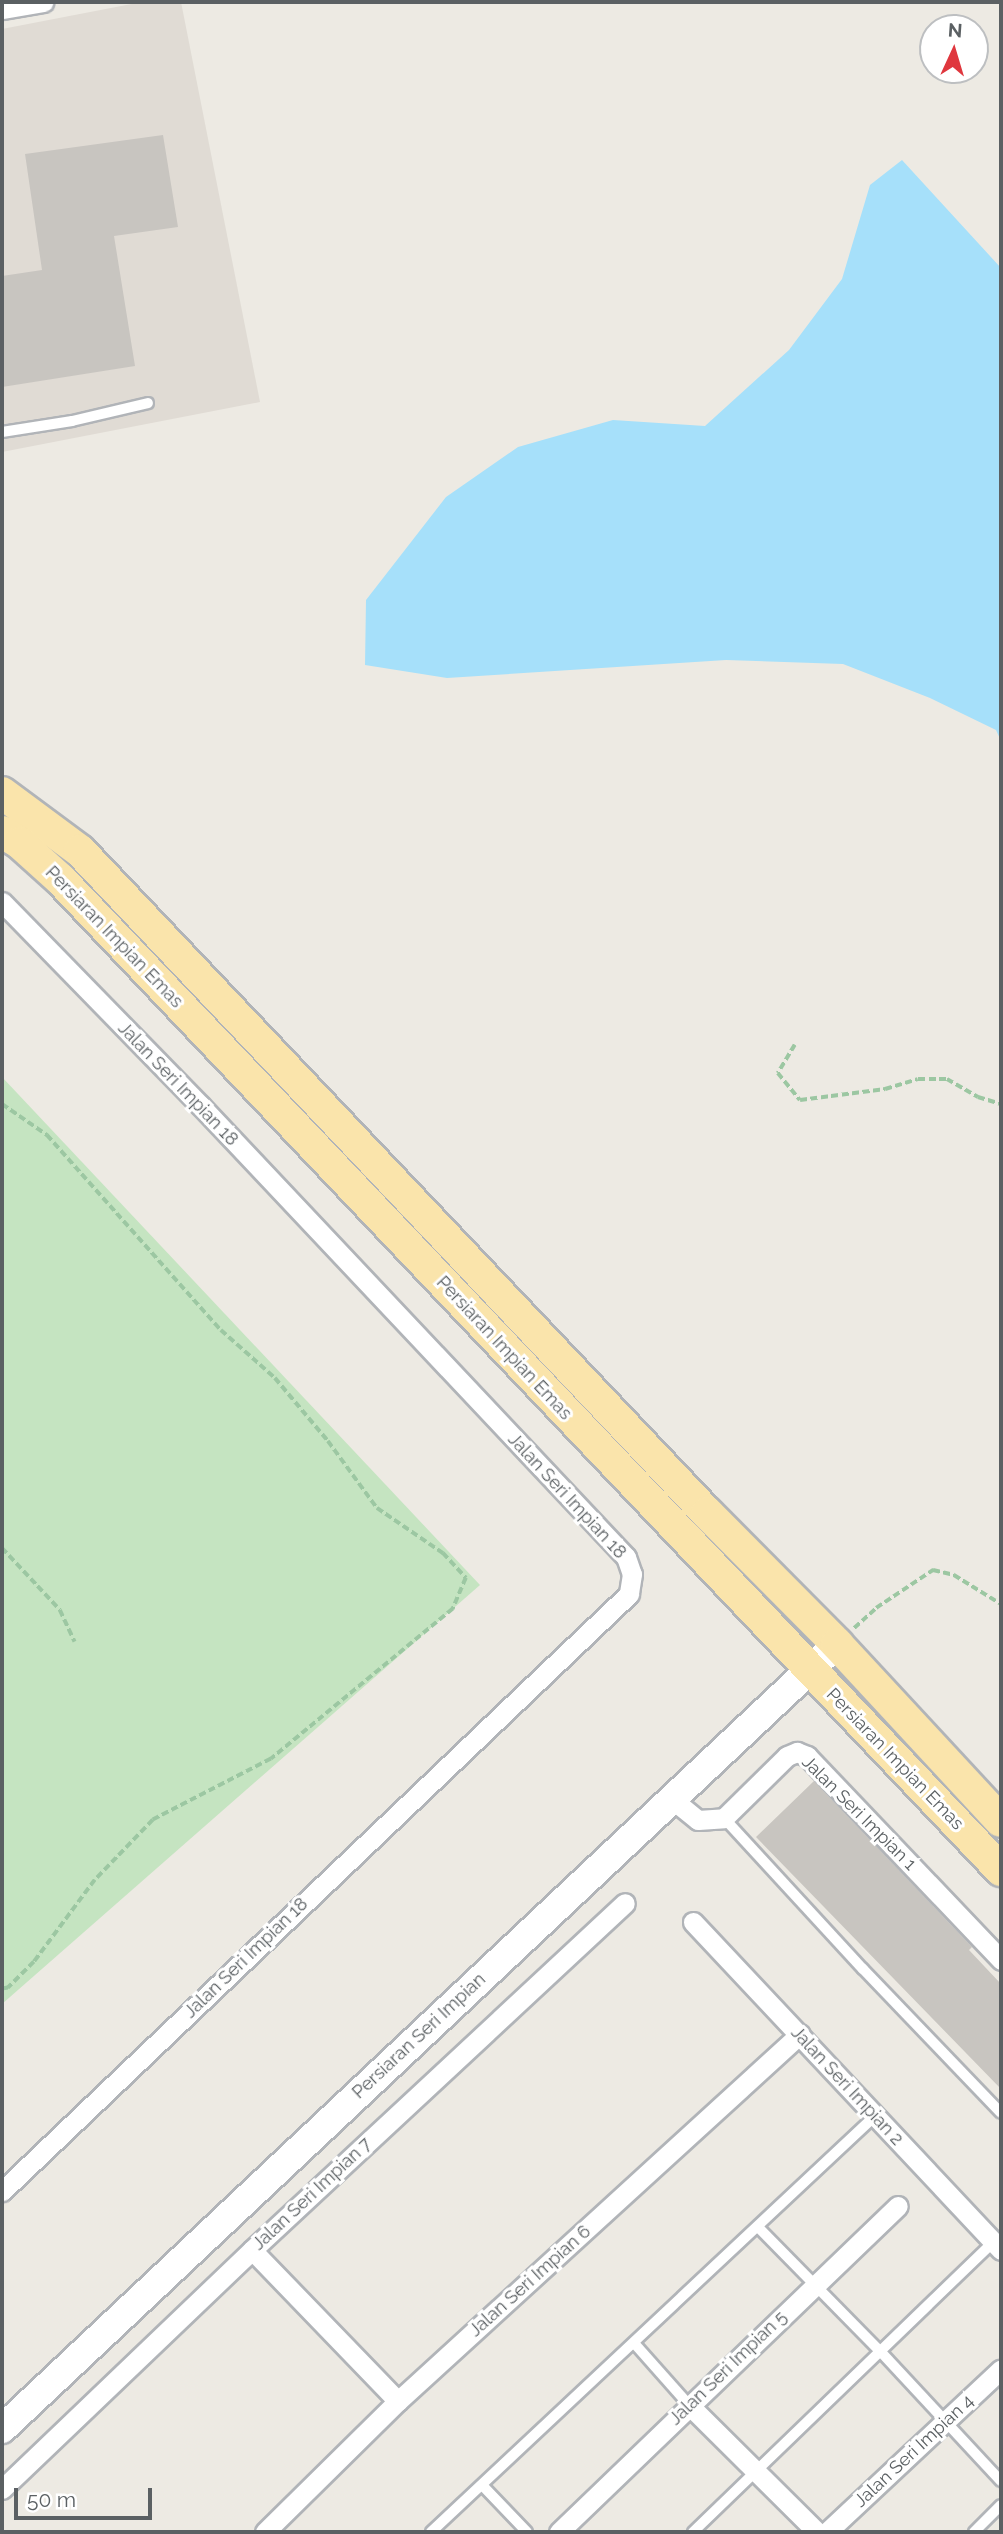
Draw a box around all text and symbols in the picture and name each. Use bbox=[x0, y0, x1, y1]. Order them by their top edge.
north arrow bbox=[919, 14, 989, 84]
text: N bbox=[947, 19, 963, 42]
street label: Persiaran Impian Emas bbox=[41, 862, 187, 1012]
street label: Jalan Seri Impian 18 bbox=[113, 1018, 243, 1150]
street label: Persiaran Impian Emas bbox=[432, 1272, 576, 1424]
street label: Jalan Seri Impian 18 bbox=[503, 1429, 631, 1563]
street label: Persiaran Impian Emas bbox=[822, 1684, 968, 1834]
street label: Jalan Seri Impian 1 bbox=[797, 1751, 921, 1875]
street label: Jalan Seri Impian 18 bbox=[180, 1893, 312, 2023]
street label: Persiaran Seri Impian bbox=[348, 1969, 490, 2103]
street label: Jalan Seri Impian 2 bbox=[786, 2022, 908, 2150]
street label: Jalan Seri Impian 7 bbox=[248, 2133, 376, 2255]
street label: Jalan Seri Impian 6 bbox=[465, 2221, 595, 2341]
street label: Jalan Seri Impian 5 bbox=[665, 2306, 791, 2430]
street label: Jalan Seri Impian 4 bbox=[850, 2390, 978, 2512]
scale bar bbox=[18, 2474, 156, 2518]
text: 50 m bbox=[27, 2487, 76, 2512]

